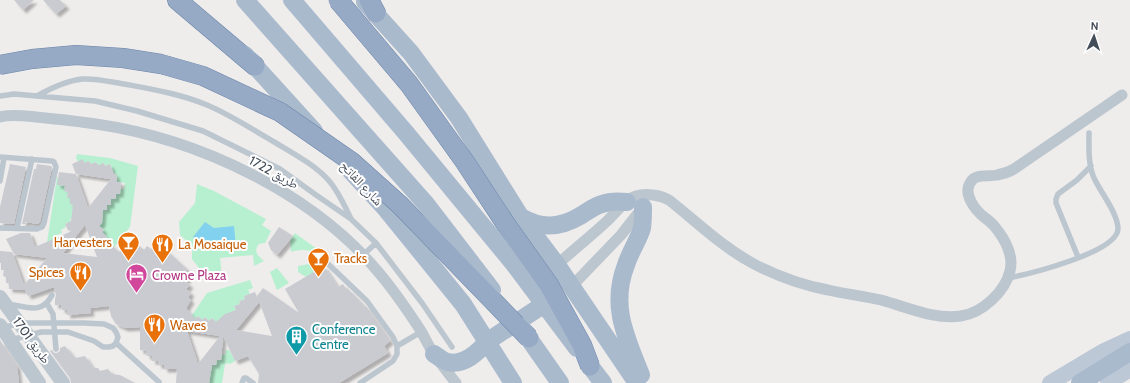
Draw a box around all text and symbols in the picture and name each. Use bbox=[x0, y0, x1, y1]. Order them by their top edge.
north arrow bbox=[1074, 16, 1114, 56]
text: N bbox=[1090, 19, 1099, 33]
street label: طريق 1722 bbox=[246, 152, 301, 193]
street label: شارع الفاتح bbox=[336, 157, 387, 210]
bar icon: Harvesters bbox=[115, 229, 141, 262]
restaurant icon: La Mosaique bbox=[149, 231, 175, 264]
place label: Harvesters bbox=[54, 234, 113, 250]
place label: La Mosaique bbox=[178, 236, 247, 252]
bar icon: Tracks bbox=[306, 245, 332, 278]
place label: Tracks bbox=[334, 250, 368, 266]
restaurant icon: Spices bbox=[67, 259, 93, 292]
hotel icon: Crowne Plaza bbox=[123, 262, 149, 295]
place label: Spices bbox=[29, 264, 65, 280]
place label: Crowne Plaza bbox=[152, 267, 227, 283]
restaurant icon: Waves bbox=[142, 312, 168, 345]
street label: طريق 1701 bbox=[9, 314, 54, 367]
place label: Waves bbox=[170, 317, 207, 333]
place label: Conference Centre bbox=[312, 321, 376, 352]
building icon: Conference Centre bbox=[284, 323, 310, 356]

